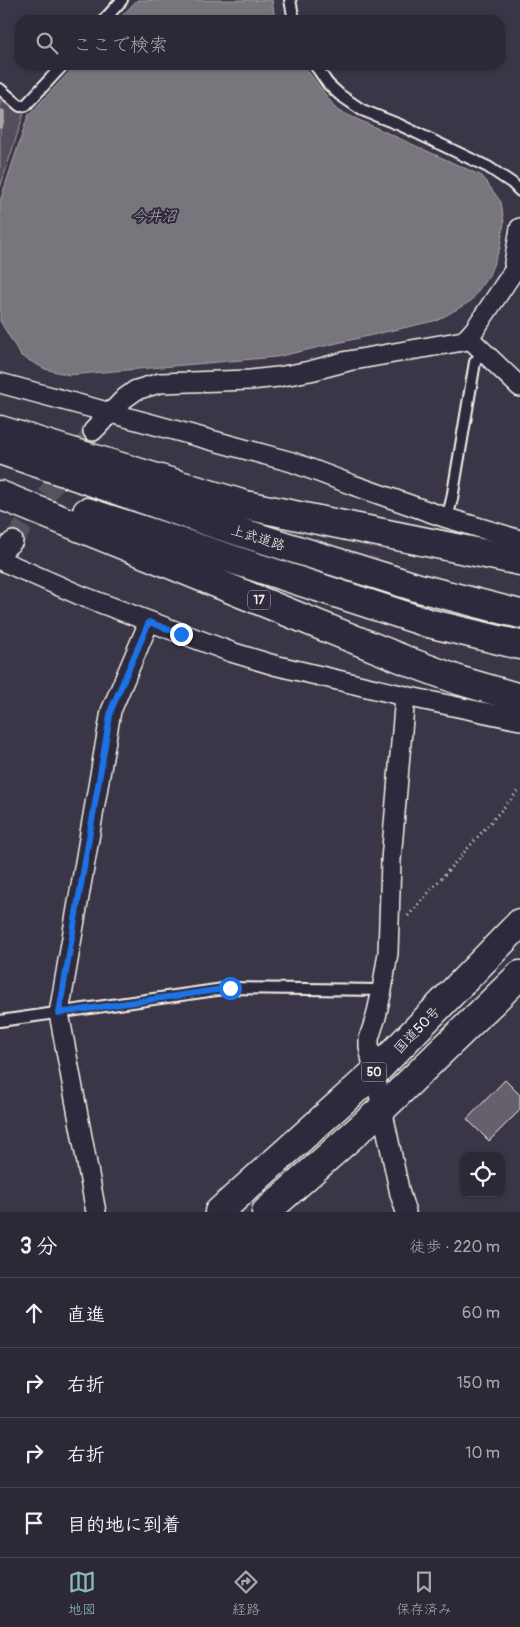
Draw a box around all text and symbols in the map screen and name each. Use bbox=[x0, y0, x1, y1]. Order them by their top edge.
search box bbox=[15, 15, 505, 70]
icon: search bbox=[33, 29, 61, 57]
text: ここで検索 bbox=[73, 33, 168, 57]
water label: 今井沼 bbox=[131, 207, 178, 226]
street label: 上武道路 bbox=[229, 522, 287, 554]
road number: 17 bbox=[248, 590, 270, 610]
route end bbox=[170, 623, 193, 646]
route start bbox=[219, 977, 242, 1000]
street label: 国道50号 bbox=[390, 1003, 444, 1057]
road number: 50 bbox=[362, 1062, 386, 1082]
map controls bbox=[460, 1152, 505, 1197]
button: locate bbox=[460, 1152, 505, 1197]
text: 3 分 bbox=[20, 1233, 57, 1260]
text: 徒歩 · 220 m bbox=[409, 1237, 500, 1257]
icon: ahead bbox=[20, 1299, 48, 1327]
text: 直進 bbox=[67, 1303, 105, 1327]
text: 60 m bbox=[462, 1303, 500, 1323]
icon: right bbox=[20, 1369, 48, 1397]
text: 右折 bbox=[67, 1373, 105, 1397]
text: 150 m bbox=[456, 1373, 500, 1393]
icon: right bbox=[20, 1439, 48, 1467]
text: 右折 bbox=[67, 1443, 105, 1467]
text: 10 m bbox=[465, 1443, 500, 1463]
icon: arrive bbox=[20, 1509, 48, 1537]
text: 目的地に到着 bbox=[67, 1513, 181, 1537]
tab: 地図 bbox=[68, 1568, 96, 1618]
tab: 経路 bbox=[232, 1568, 260, 1618]
tab: 保存済み bbox=[396, 1568, 452, 1618]

